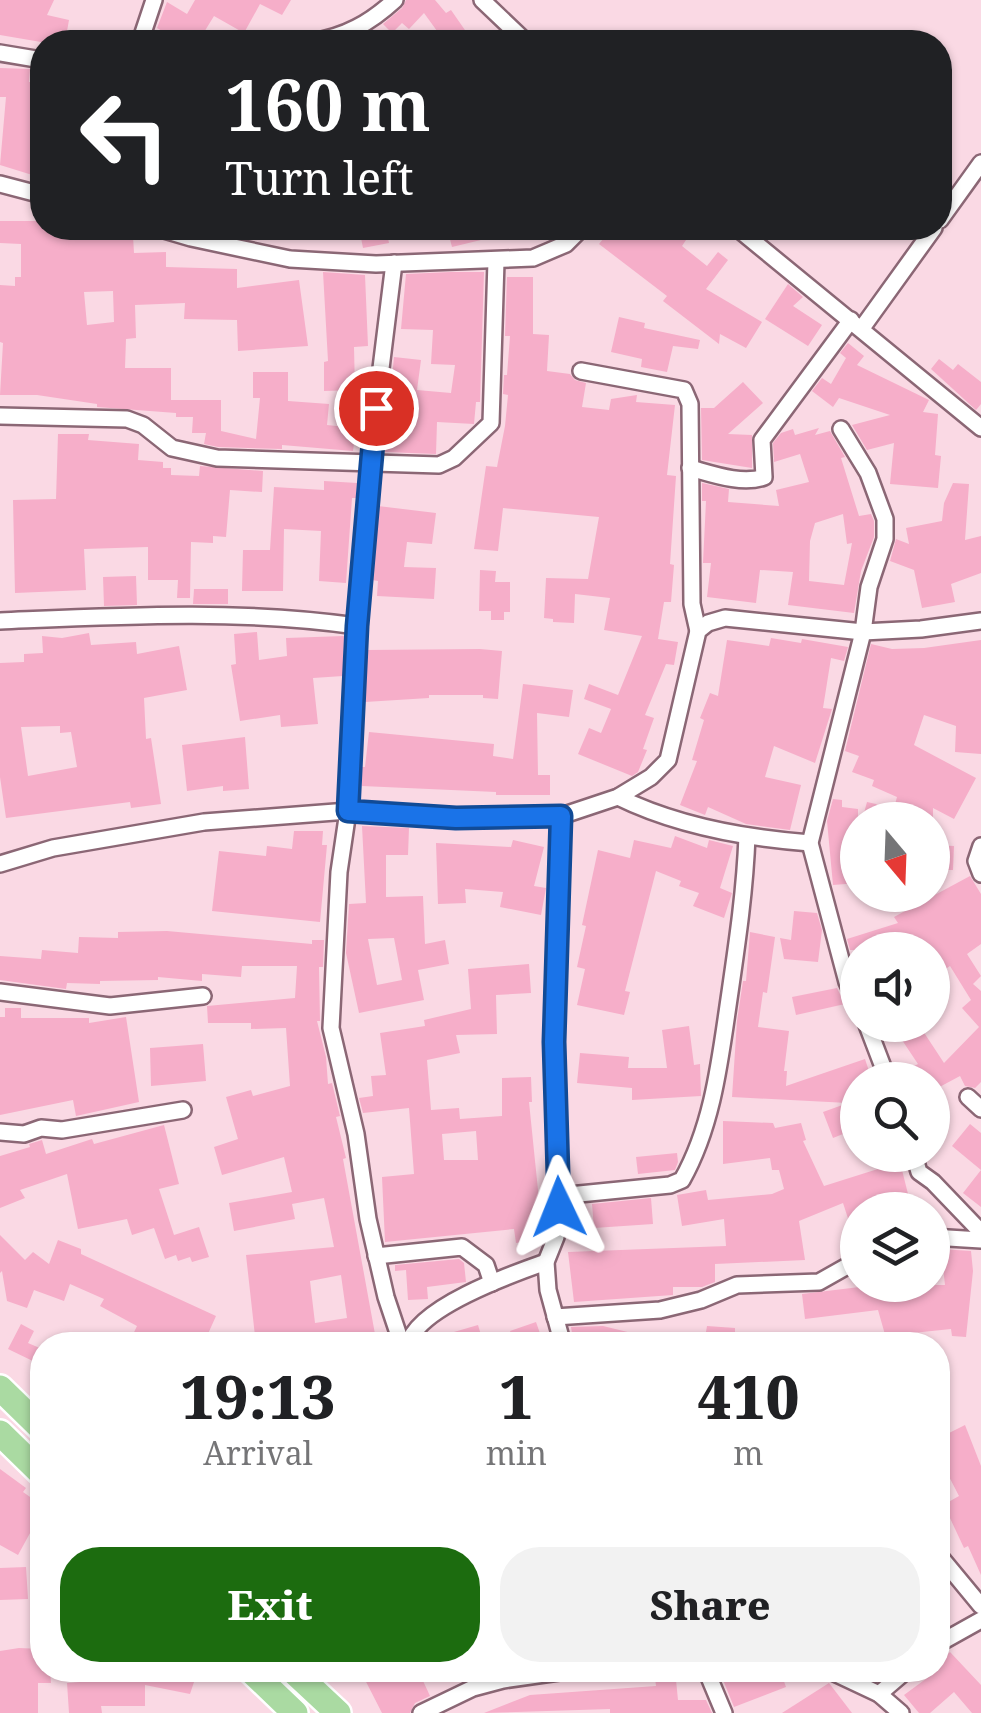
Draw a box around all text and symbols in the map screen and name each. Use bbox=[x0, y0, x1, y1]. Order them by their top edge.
text: 160 m bbox=[225, 56, 431, 152]
icon: left bbox=[60, 70, 190, 200]
text: Turn left bbox=[225, 147, 414, 208]
pin bbox=[334, 366, 419, 451]
icon: arrive bbox=[349, 381, 404, 436]
north arrow bbox=[840, 802, 950, 912]
map controls bbox=[840, 802, 950, 1302]
button: sound bbox=[840, 932, 950, 1042]
button: search bbox=[840, 1062, 950, 1172]
position arrow bbox=[507, 1155, 611, 1259]
button: layers bbox=[840, 1192, 950, 1302]
text: 19:13 bbox=[181, 1355, 335, 1437]
text: 1 bbox=[499, 1355, 533, 1437]
text: 410 bbox=[697, 1355, 799, 1437]
text: Arrival bbox=[203, 1431, 313, 1474]
text: min bbox=[486, 1431, 547, 1474]
text: m bbox=[733, 1431, 764, 1474]
button: Exit bbox=[60, 1547, 480, 1662]
button: Share bbox=[500, 1547, 920, 1662]

